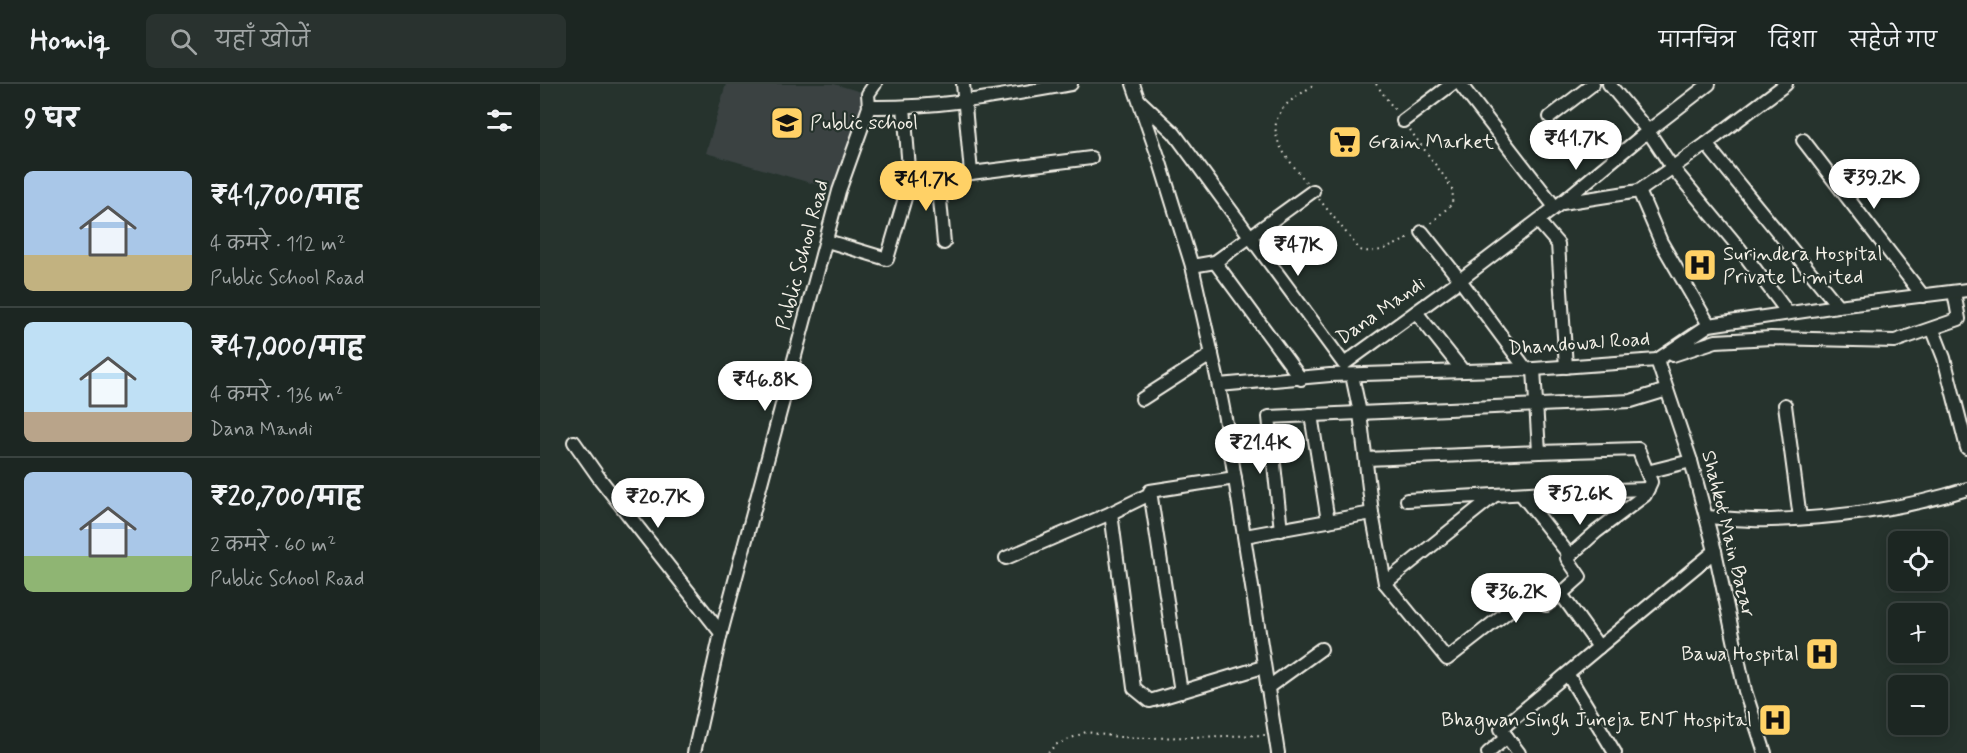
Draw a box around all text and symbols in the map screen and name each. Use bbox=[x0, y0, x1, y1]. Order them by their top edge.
search box bbox=[146, 14, 566, 68]
text: Homiq bbox=[30, 23, 110, 60]
icon: search bbox=[167, 25, 200, 58]
text: यहाँ खोजें bbox=[215, 27, 310, 55]
text: मानचित्र bbox=[1659, 27, 1736, 55]
text: दिशा bbox=[1769, 27, 1816, 55]
text: सहेजे गए bbox=[1849, 27, 1937, 55]
text: 9 घर bbox=[24, 103, 78, 137]
icon: filters bbox=[483, 104, 516, 137]
school or university icon: Public school bbox=[769, 105, 805, 141]
place label: Public school bbox=[810, 110, 918, 137]
pin: ₹41.7K bbox=[1527, 120, 1625, 171]
supermarket icon: Grain Market bbox=[1327, 124, 1363, 160]
text: ₹41.7K bbox=[1544, 126, 1608, 153]
place label: Grain Market bbox=[1368, 129, 1494, 156]
pin: ₹39.2K bbox=[1825, 159, 1923, 210]
pin: ₹41.7K bbox=[877, 161, 975, 212]
text: ₹39.2K bbox=[1843, 165, 1905, 192]
text: ₹41.7K bbox=[894, 167, 958, 194]
street label: Public School Road bbox=[770, 177, 836, 333]
text: ₹41,700/माह bbox=[210, 180, 361, 214]
icon: home bbox=[72, 195, 144, 267]
pin: ₹47K bbox=[1262, 226, 1334, 277]
text: 4 कमरे · 112 m² bbox=[210, 231, 346, 258]
text: ₹47K bbox=[1273, 232, 1323, 259]
place label: Surindera Hospital Private Limited bbox=[1723, 241, 1883, 291]
hospital icon: Surindera Hospital Private Limited bbox=[1682, 247, 1718, 283]
text: Public School Road bbox=[210, 265, 364, 292]
street label: Dana Mandi bbox=[1331, 270, 1431, 352]
street label: Dhandowal Road bbox=[1507, 326, 1651, 362]
text: ₹47,000/माह bbox=[210, 331, 364, 365]
icon: home bbox=[72, 346, 144, 418]
pin: ₹46.8K bbox=[716, 361, 814, 412]
text: ₹46.8K bbox=[732, 367, 798, 394]
text: 4 कमरे · 136 m² bbox=[210, 382, 343, 409]
text: Dana Mandi bbox=[210, 416, 313, 443]
pin: ₹21.4K bbox=[1211, 424, 1309, 475]
text: ₹21.4K bbox=[1229, 430, 1291, 457]
street label: Shahkot Main Bazar bbox=[1694, 448, 1762, 620]
pin: ₹52.6K bbox=[1531, 475, 1629, 526]
pin: ₹20.7K bbox=[609, 478, 707, 529]
text: ₹20,700/माह bbox=[210, 481, 362, 515]
text: ₹52.6K bbox=[1548, 481, 1612, 508]
text: ₹20.7K bbox=[625, 484, 691, 511]
icon: home bbox=[72, 496, 144, 568]
map controls bbox=[1888, 531, 1948, 735]
button: locate bbox=[1888, 531, 1948, 591]
text: 2 कमरे · 60 m² bbox=[210, 532, 336, 559]
text: Public School Road bbox=[210, 566, 364, 593]
pin: ₹36.2K bbox=[1467, 573, 1565, 624]
text: ₹36.2K bbox=[1485, 579, 1547, 606]
button: + bbox=[1888, 603, 1948, 663]
hospital icon: Bawa Hospital bbox=[1804, 636, 1840, 672]
place label: Bawa Hospital bbox=[1681, 641, 1799, 668]
button: − bbox=[1888, 675, 1948, 735]
hospital icon: Bhagwan Singh Juneja ENT Hospital bbox=[1757, 702, 1793, 738]
place label: Bhagwan Singh Juneja ENT Hospital bbox=[1441, 707, 1752, 736]

